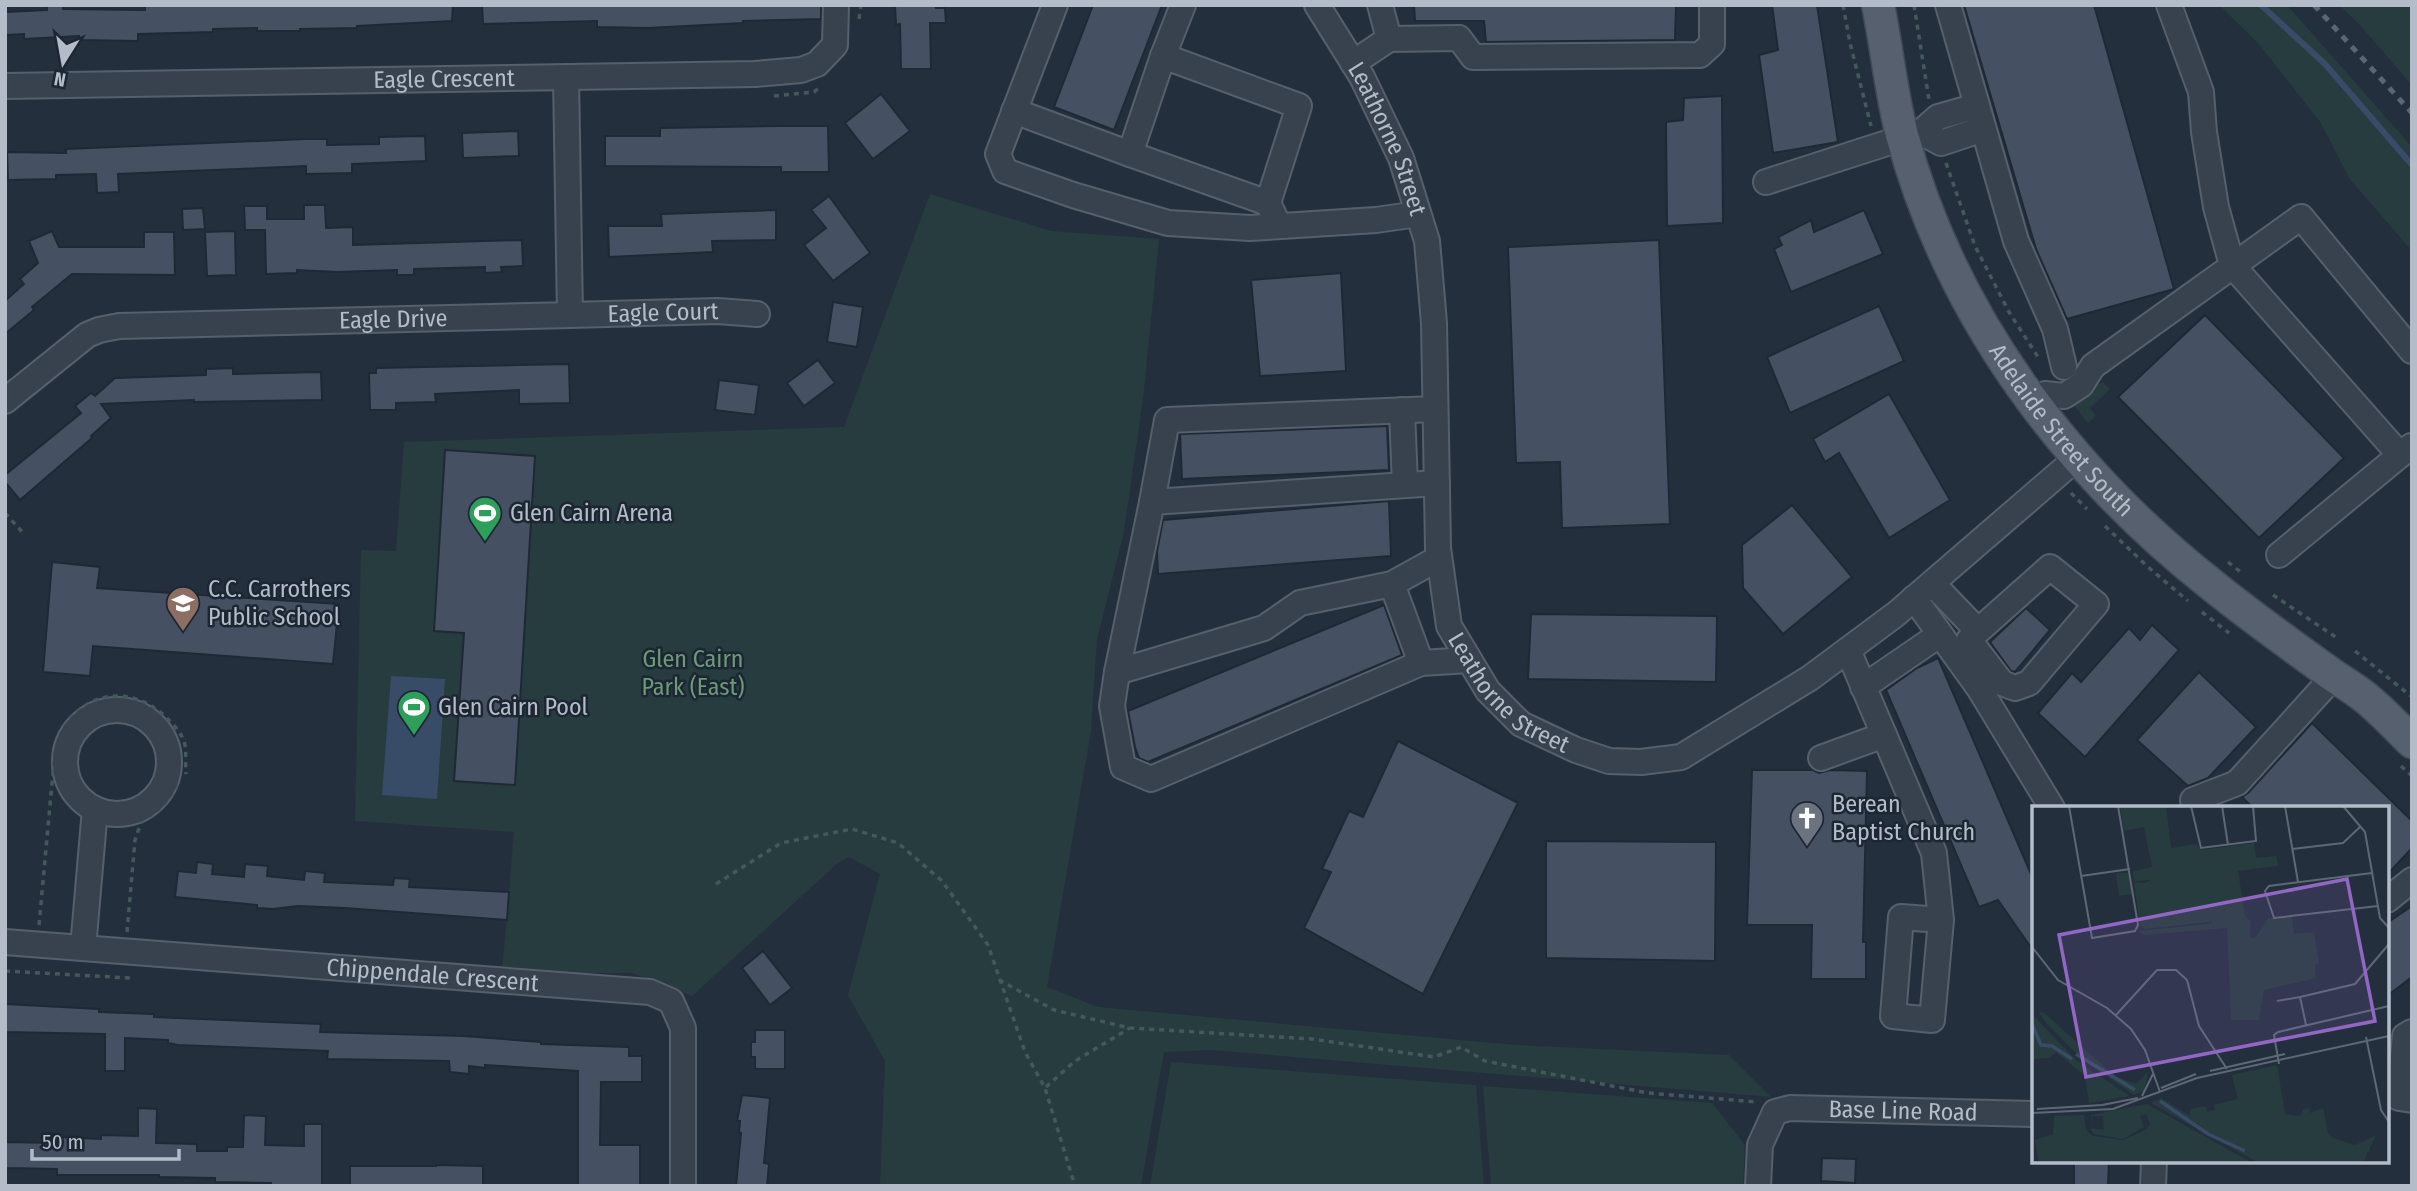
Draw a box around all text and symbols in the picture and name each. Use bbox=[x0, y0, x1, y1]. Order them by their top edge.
north arrow bbox=[28, 28, 98, 98]
street label: Leathorne Street bbox=[1342, 57, 1432, 219]
street label: Eagle Crescent bbox=[373, 64, 515, 94]
text: N bbox=[52, 67, 68, 92]
street label: Eagle Court bbox=[607, 297, 719, 328]
street label: Eagle Drive bbox=[339, 304, 448, 335]
street label: Adelaide Street South bbox=[1983, 339, 2139, 522]
sports icon: Glen Cairn Arena bbox=[466, 494, 504, 543]
place label: Glen Cairn Arena bbox=[510, 499, 673, 527]
place label: C.C. Carrothers Public School bbox=[208, 575, 351, 631]
school or university icon: C.C. Carrothers Public School bbox=[164, 584, 202, 633]
street label: Leathorne Street bbox=[1442, 627, 1574, 759]
park label: Glen Cairn Park (East) bbox=[641, 645, 745, 701]
sports icon: Glen Cairn Pool bbox=[395, 688, 433, 737]
place label: Glen Cairn Pool bbox=[438, 693, 588, 721]
place label: Berean Baptist Church bbox=[1832, 790, 1975, 846]
church icon: Berean Baptist Church bbox=[1788, 799, 1826, 848]
inset map bbox=[2032, 806, 2389, 1163]
street label: Chippendale Crescent bbox=[326, 953, 540, 997]
street label: Base Line Road bbox=[1828, 1095, 1978, 1127]
scale bar bbox=[32, 1118, 178, 1162]
text: 50 m bbox=[42, 1129, 84, 1155]

